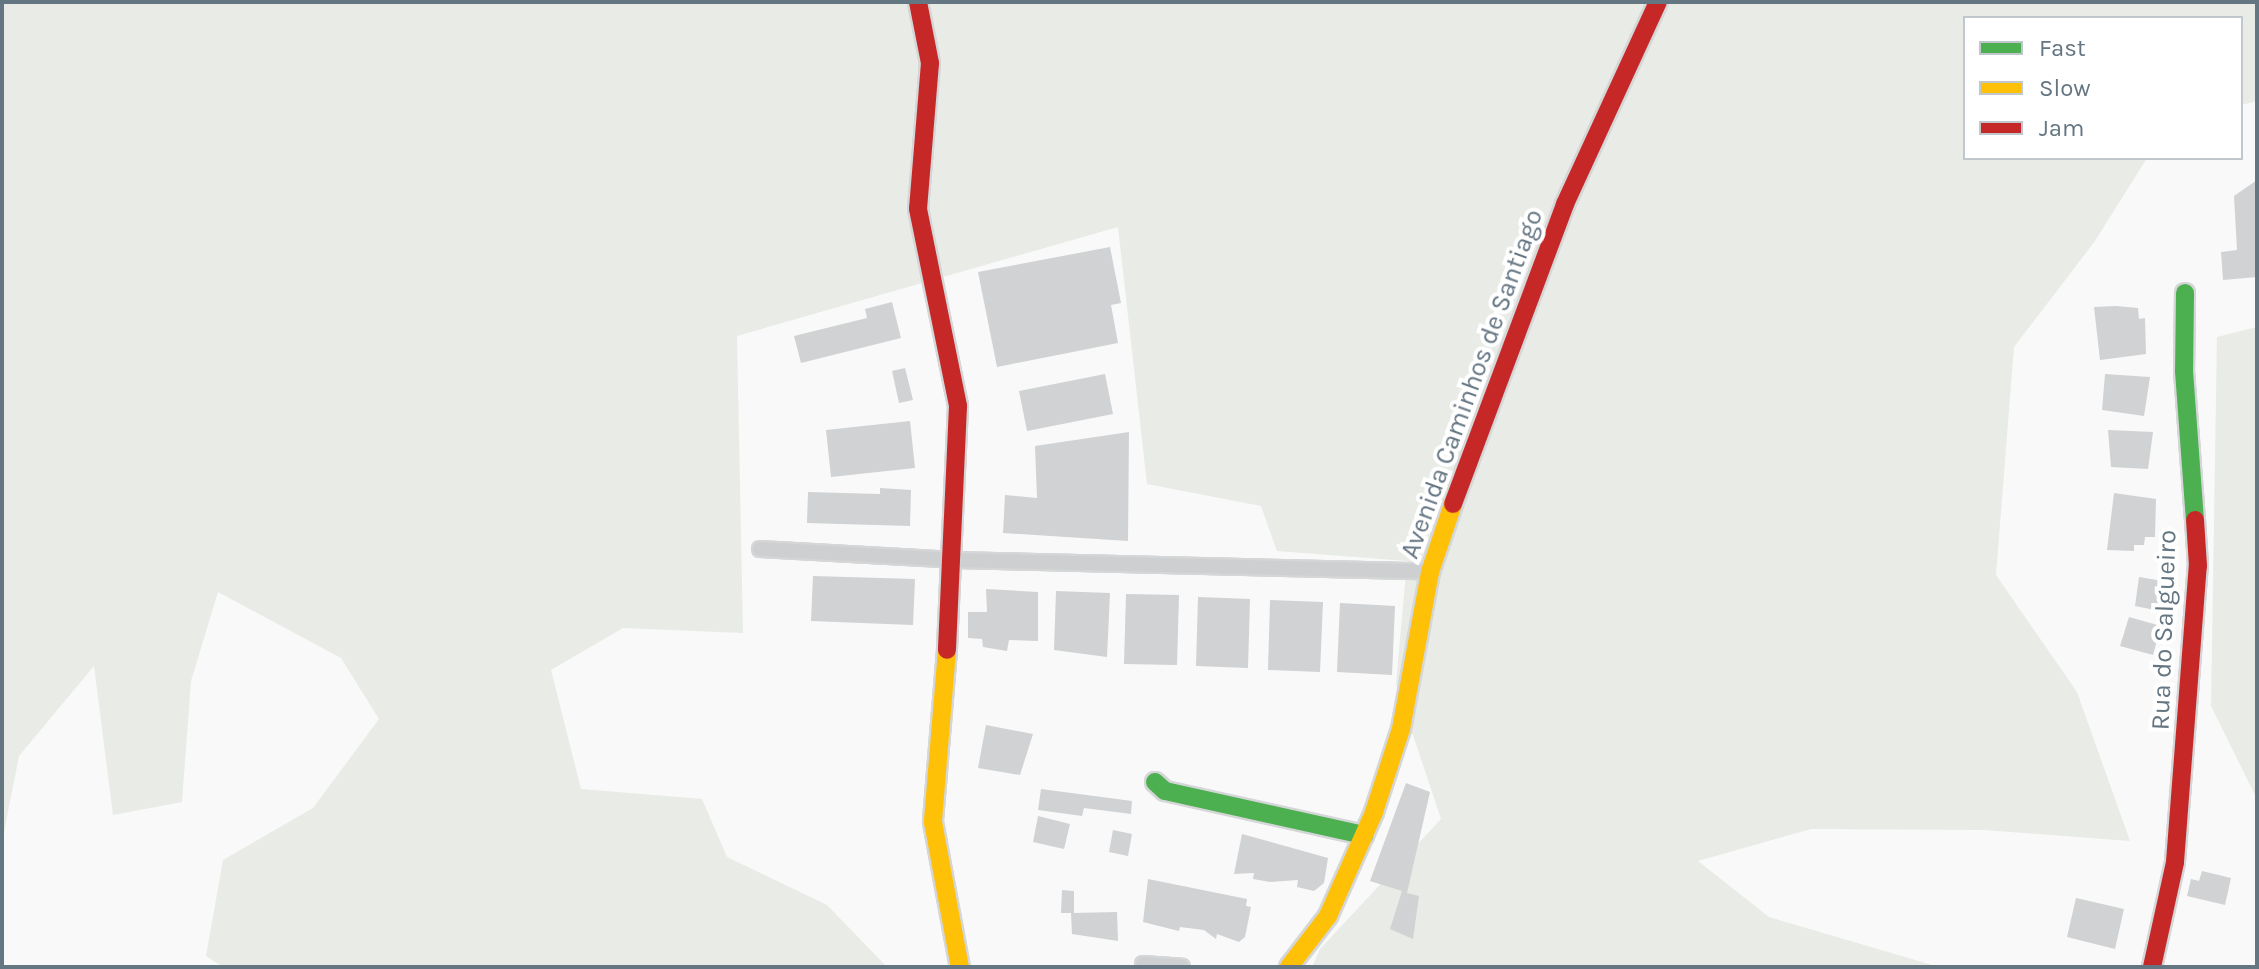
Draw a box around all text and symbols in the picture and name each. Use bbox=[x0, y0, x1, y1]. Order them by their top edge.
legend bbox=[1963, 16, 2243, 160]
text: Fast bbox=[2039, 34, 2086, 62]
text: Slow bbox=[2039, 74, 2091, 102]
text: Jam bbox=[2039, 114, 2084, 142]
street label: Avenida Caminhos de Santiago bbox=[1394, 205, 1550, 563]
street label: Rua do Salgueiro bbox=[2145, 529, 2183, 731]

